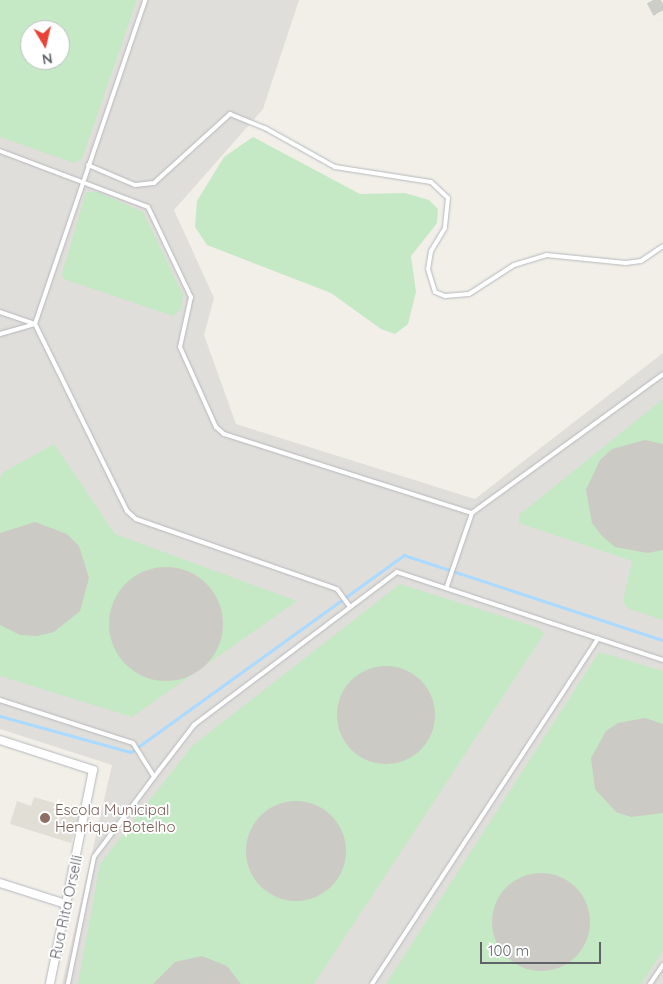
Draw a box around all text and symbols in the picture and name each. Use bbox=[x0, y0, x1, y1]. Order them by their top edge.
north arrow bbox=[20, 20, 70, 70]
text: N bbox=[41, 49, 54, 69]
place label: Escola Municipal Henrique Botelho bbox=[55, 800, 175, 835]
marker: Escola Municipal Henrique Botelho bbox=[39, 812, 51, 824]
street label: Rua Rita Orselli bbox=[46, 853, 86, 961]
scale bar bbox=[483, 932, 604, 964]
text: 100 m bbox=[488, 941, 529, 960]

